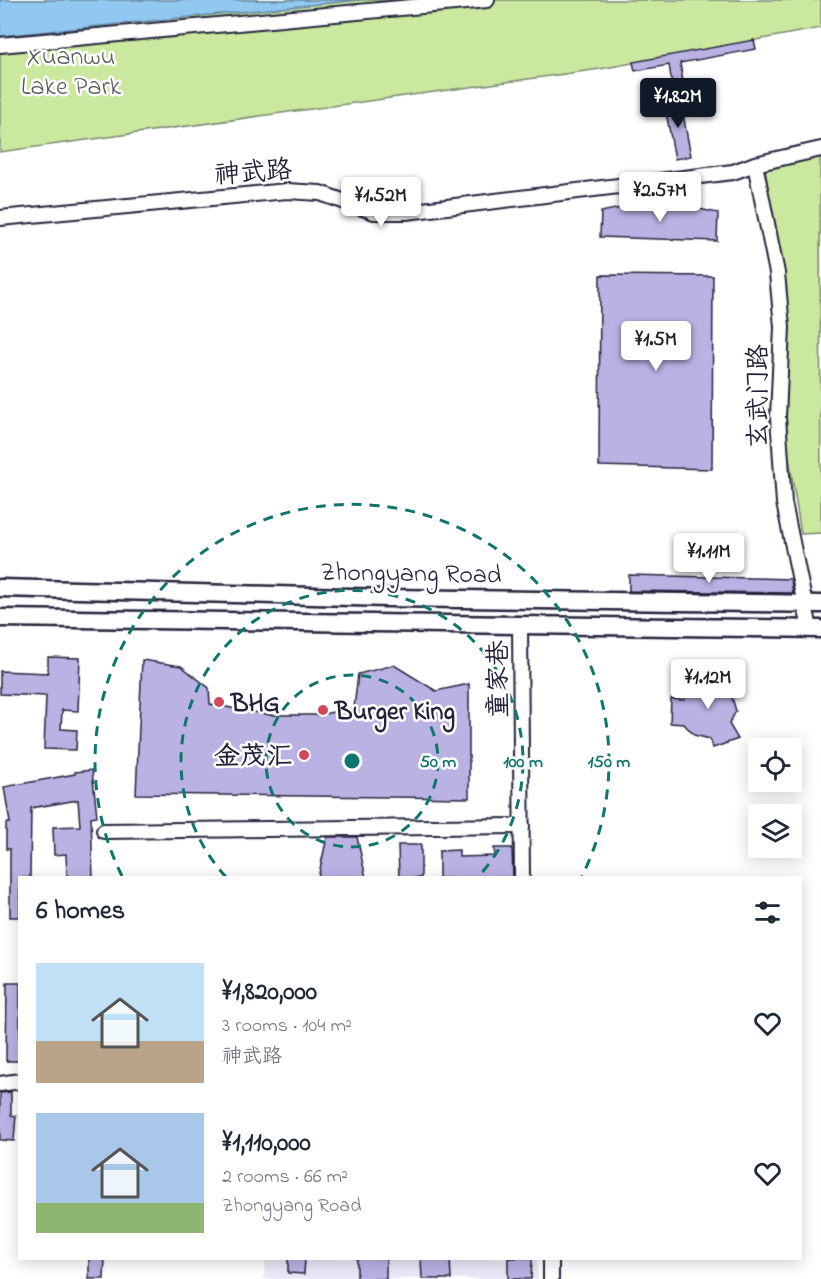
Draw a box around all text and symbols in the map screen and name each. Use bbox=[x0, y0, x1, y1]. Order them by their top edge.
park label: Xuanwu Lake Park bbox=[21, 39, 122, 107]
pin: ¥1.82M bbox=[629, 78, 727, 129]
text: ¥1.82M bbox=[654, 83, 702, 112]
street label: 神武路 bbox=[213, 152, 293, 196]
pin: ¥2.57M bbox=[611, 172, 709, 223]
pin: ¥1.52M bbox=[332, 177, 430, 228]
text: ¥2.57M bbox=[633, 177, 687, 206]
text: ¥1.52M bbox=[355, 182, 407, 211]
pin: ¥1.5M bbox=[614, 321, 698, 372]
text: ¥1.5M bbox=[635, 326, 677, 355]
street label: 玄武门路 bbox=[741, 344, 779, 448]
pin: ¥1.11M bbox=[660, 533, 758, 584]
text: ¥1.11M bbox=[687, 538, 731, 567]
street label: Zhongyang Road bbox=[320, 554, 502, 596]
street label: 童家巷 bbox=[481, 640, 519, 718]
pin: ¥1.12M bbox=[659, 659, 757, 710]
text: ¥1.12M bbox=[685, 664, 731, 693]
place label: BHG bbox=[230, 686, 280, 724]
place label: Burger King bbox=[334, 694, 455, 733]
marker: BHG bbox=[212, 695, 226, 709]
marker: Burger King bbox=[316, 703, 330, 717]
map controls bbox=[748, 738, 802, 858]
button: locate bbox=[748, 738, 802, 792]
place label: 金茂汇 bbox=[214, 739, 292, 777]
marker: 金茂汇 bbox=[297, 748, 311, 762]
text: 50 m bbox=[420, 750, 456, 776]
text: 100 m bbox=[503, 750, 543, 776]
text: 150 m bbox=[588, 750, 630, 776]
centre of rings bbox=[342, 751, 362, 771]
button: layers bbox=[748, 804, 802, 858]
text: 6 homes bbox=[36, 893, 125, 931]
icon: filters bbox=[751, 896, 784, 929]
text: ¥1,820,000 bbox=[222, 974, 317, 1012]
icon: home bbox=[84, 987, 156, 1059]
icon: heart bbox=[751, 1007, 784, 1040]
text: 3 rooms · 104 m² bbox=[222, 1012, 352, 1041]
text: 神武路 bbox=[222, 1043, 282, 1072]
text: ¥1,110,000 bbox=[222, 1125, 311, 1163]
icon: home bbox=[84, 1137, 156, 1209]
icon: heart bbox=[751, 1157, 784, 1190]
text: 2 rooms · 66 m² bbox=[222, 1163, 348, 1192]
text: Zhongyang Road bbox=[222, 1192, 361, 1221]

